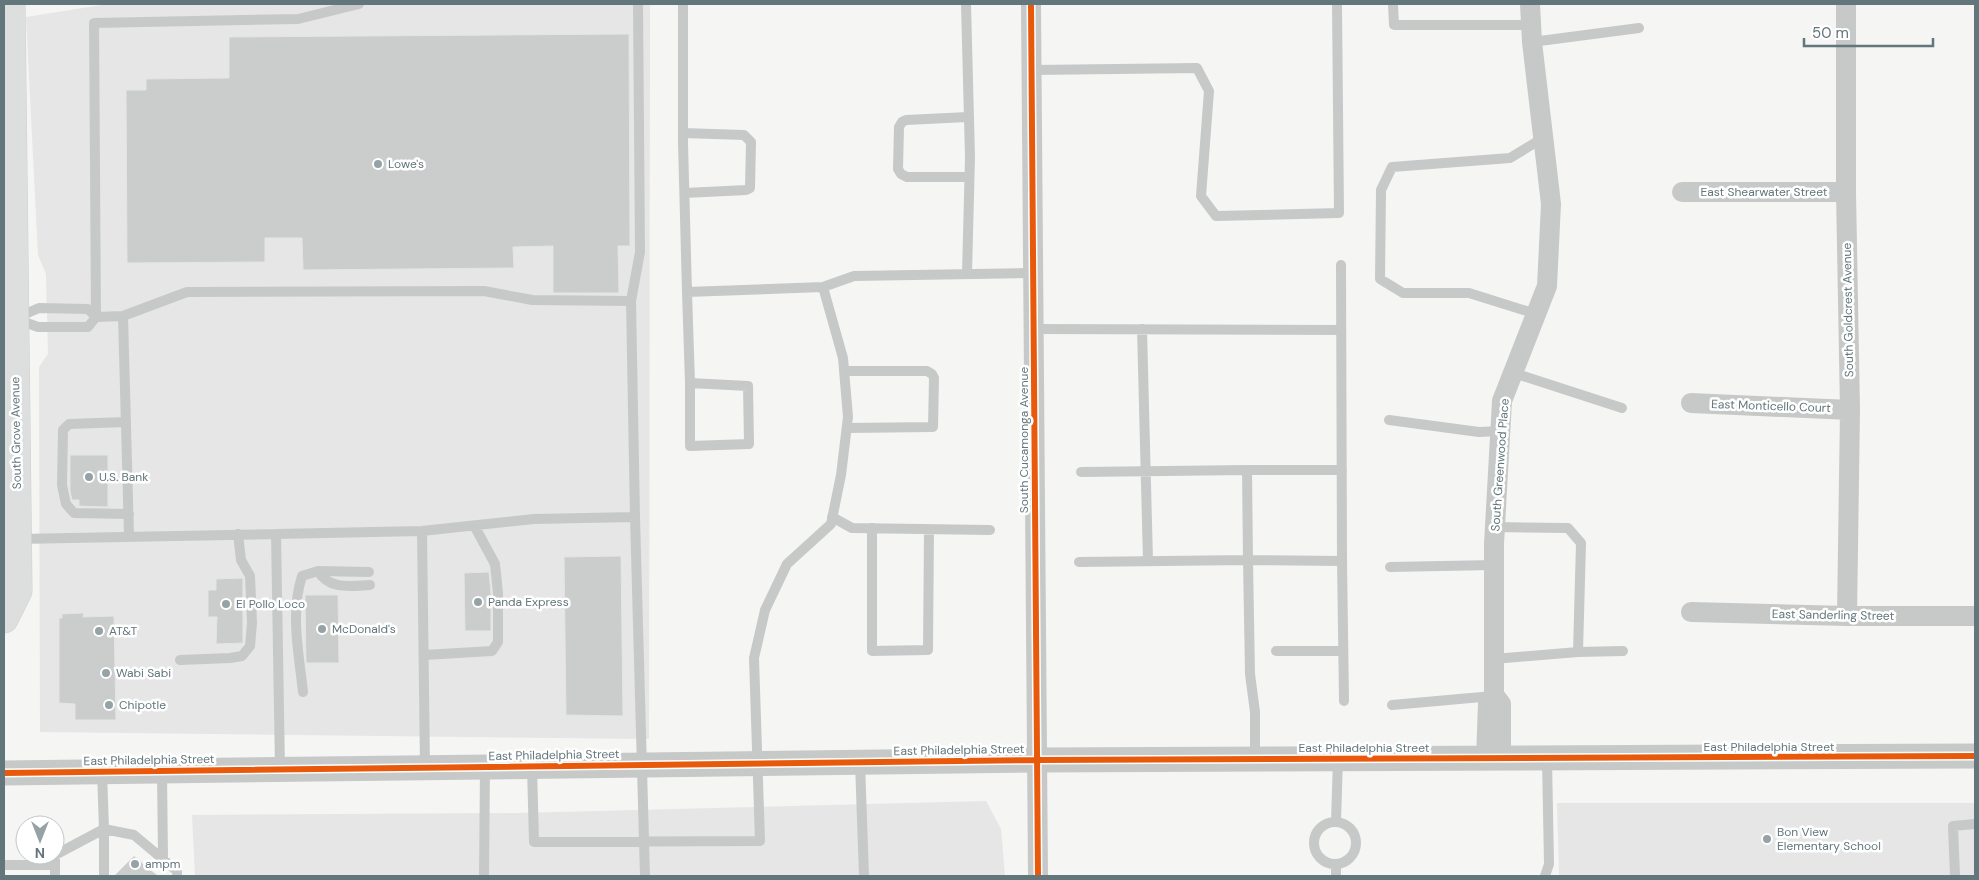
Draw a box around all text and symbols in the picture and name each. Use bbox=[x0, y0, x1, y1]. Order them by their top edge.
scale bar bbox=[1804, 15, 1933, 47]
text: 50 m bbox=[1812, 23, 1849, 43]
place label: Lowe's bbox=[388, 156, 424, 172]
marker: Lowe's bbox=[372, 158, 384, 170]
street label: East Shearwater Street bbox=[1701, 184, 1828, 200]
street label: South Goldcrest Avenue bbox=[1839, 242, 1857, 377]
street label: South Cucamonga Avenue bbox=[1016, 367, 1032, 513]
street label: South Grove Avenue bbox=[7, 376, 25, 489]
street label: East Monticello Court bbox=[1711, 396, 1831, 416]
street label: South Greenwood Place bbox=[1487, 398, 1513, 532]
place label: U.S. Bank bbox=[99, 469, 148, 485]
marker: U.S. Bank bbox=[83, 471, 95, 483]
place label: Panda Express bbox=[488, 594, 569, 610]
place label: El Pollo Loco bbox=[236, 596, 305, 612]
marker: Panda Express bbox=[472, 596, 484, 608]
marker: El Pollo Loco bbox=[220, 598, 232, 610]
street label: East Sanderling Street bbox=[1772, 606, 1895, 624]
place label: McDonald's bbox=[332, 621, 396, 637]
place label: AT&T bbox=[109, 623, 137, 639]
marker: McDonald's bbox=[316, 623, 328, 635]
marker: AT&T bbox=[93, 625, 105, 637]
place label: Wabi Sabi bbox=[116, 665, 171, 681]
marker: Wabi Sabi bbox=[100, 667, 112, 679]
place label: Chipotle bbox=[119, 697, 166, 713]
marker: Chipotle bbox=[103, 699, 115, 711]
street label: East Philadelphia Street bbox=[1704, 739, 1835, 755]
street label: East Philadelphia Street bbox=[1299, 740, 1430, 756]
street label: East Philadelphia Street bbox=[893, 741, 1025, 759]
street label: East Philadelphia Street bbox=[488, 746, 620, 764]
street label: East Philadelphia Street bbox=[83, 751, 215, 769]
north arrow bbox=[15, 815, 65, 865]
place label: Bon View Elementary School bbox=[1777, 824, 1881, 854]
marker: Bon View Elementary School bbox=[1761, 833, 1773, 845]
text: N bbox=[35, 844, 45, 862]
place label: ampm bbox=[145, 856, 180, 872]
marker: ampm bbox=[129, 858, 141, 870]

